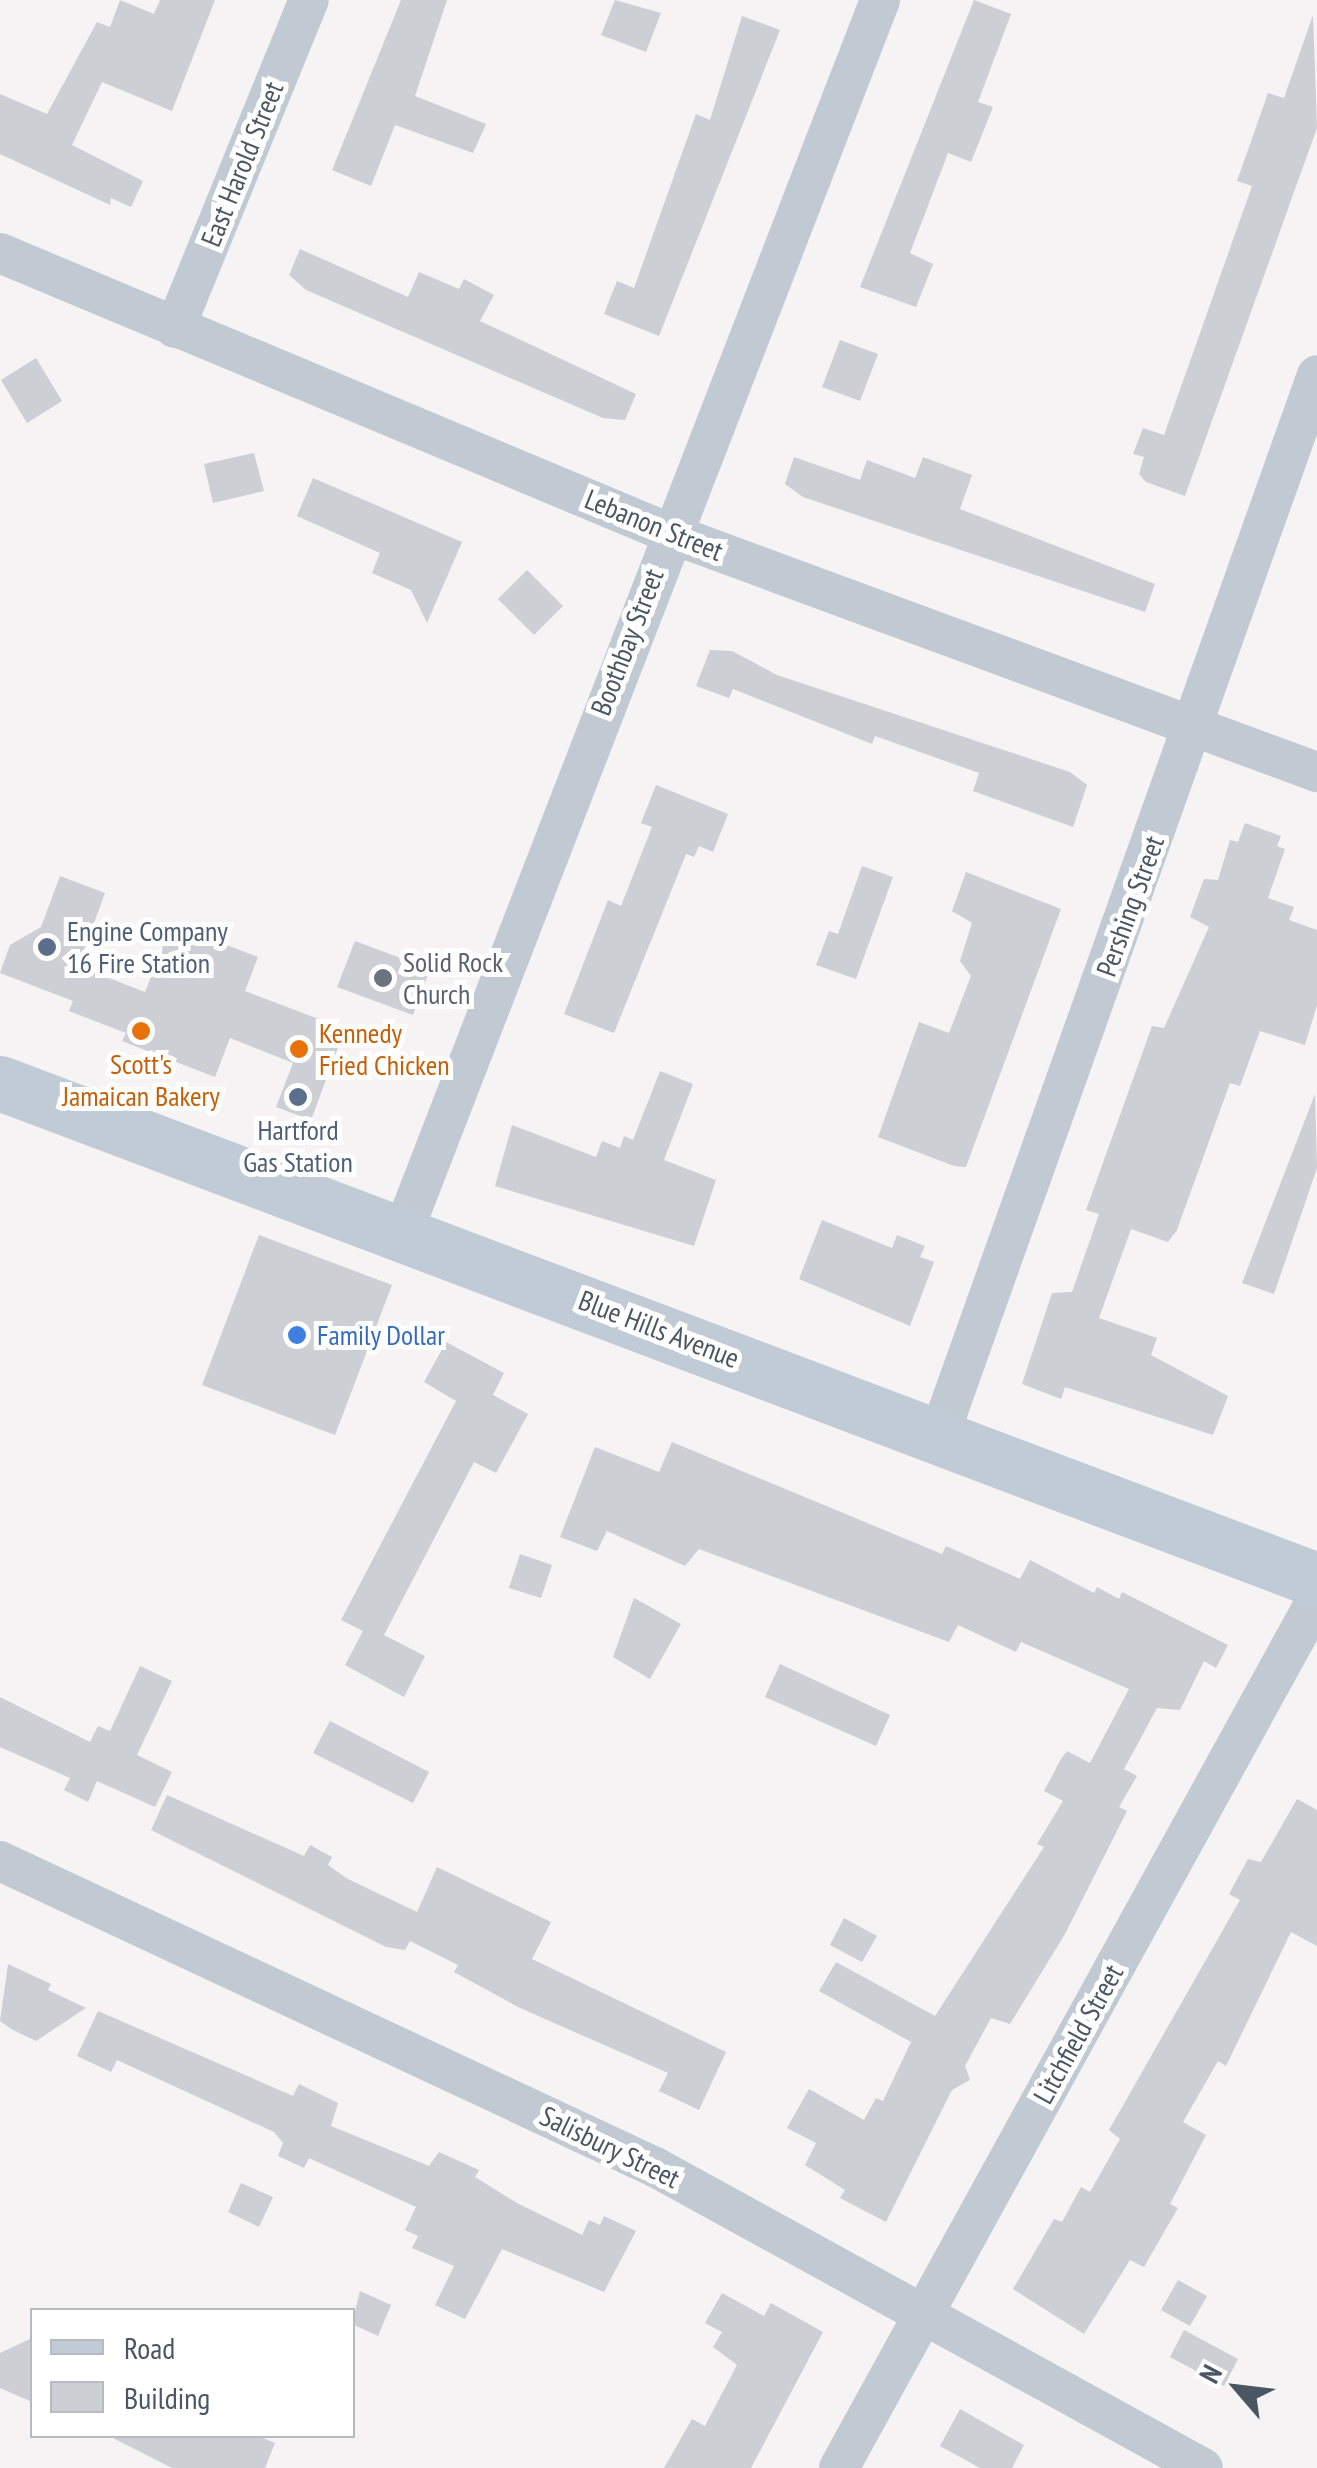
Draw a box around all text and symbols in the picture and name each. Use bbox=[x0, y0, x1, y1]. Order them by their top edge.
street label: East Harold Street bbox=[194, 77, 290, 251]
street label: Lebanon Street bbox=[580, 482, 728, 568]
street label: Boothbay Street bbox=[584, 564, 670, 720]
street label: Pershing Street bbox=[1089, 831, 1171, 981]
place label: Engine Company 16 Fire Station bbox=[67, 914, 228, 980]
marker: Engine Company 16 Fire Station bbox=[36, 936, 58, 958]
place label: Solid Rock Church bbox=[403, 945, 503, 1011]
marker: Solid Rock Church bbox=[372, 967, 394, 989]
place label: Kennedy Fried Chicken bbox=[319, 1016, 450, 1082]
marker: Scott's Jamaican Bakery bbox=[130, 1020, 152, 1042]
marker: Kennedy Fried Chicken bbox=[288, 1038, 310, 1060]
place label: Scott's Jamaican Bakery bbox=[62, 1047, 220, 1113]
marker: Hartford Gas Station bbox=[287, 1086, 309, 1108]
place label: Hartford Gas Station bbox=[243, 1113, 353, 1179]
street label: Blue Hills Avenue bbox=[574, 1283, 744, 1375]
place label: Family Dollar bbox=[317, 1318, 446, 1352]
marker: Family Dollar bbox=[286, 1324, 308, 1346]
street label: Litchfield Street bbox=[1026, 1959, 1130, 2109]
street label: Salisbury Street bbox=[534, 2099, 686, 2195]
legend bbox=[30, 2308, 355, 2438]
text: Road bbox=[124, 2328, 175, 2367]
north arrow bbox=[1187, 2338, 1287, 2438]
text: N bbox=[1190, 2358, 1230, 2389]
text: Building bbox=[124, 2378, 210, 2417]

